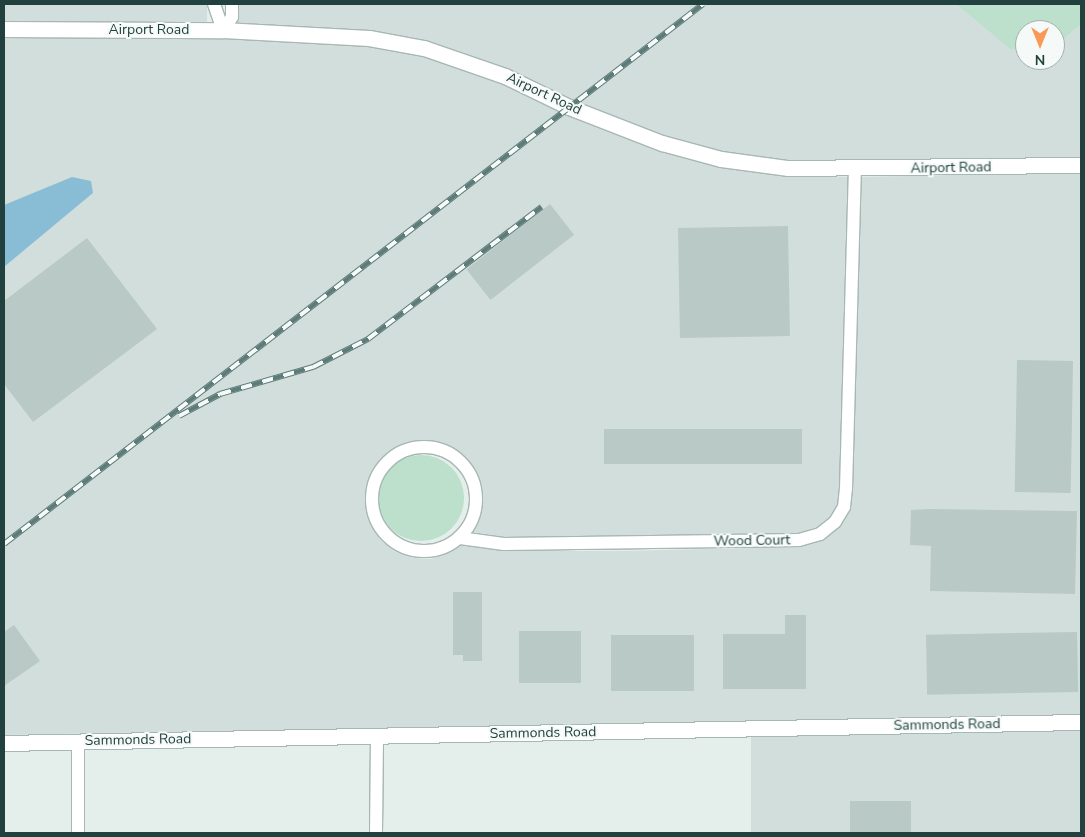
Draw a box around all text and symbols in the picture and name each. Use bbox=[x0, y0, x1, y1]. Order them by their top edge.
north arrow bbox=[1015, 20, 1065, 70]
street label: Airport Road bbox=[109, 22, 189, 38]
text: N bbox=[1035, 50, 1045, 69]
street label: Airport Road bbox=[504, 69, 584, 119]
street label: Airport Road bbox=[910, 159, 992, 177]
street label: Wood Court bbox=[713, 532, 791, 550]
street label: Sammonds Road bbox=[893, 716, 1001, 734]
street label: Sammonds Road bbox=[489, 724, 597, 742]
street label: Sammonds Road bbox=[84, 731, 192, 749]

